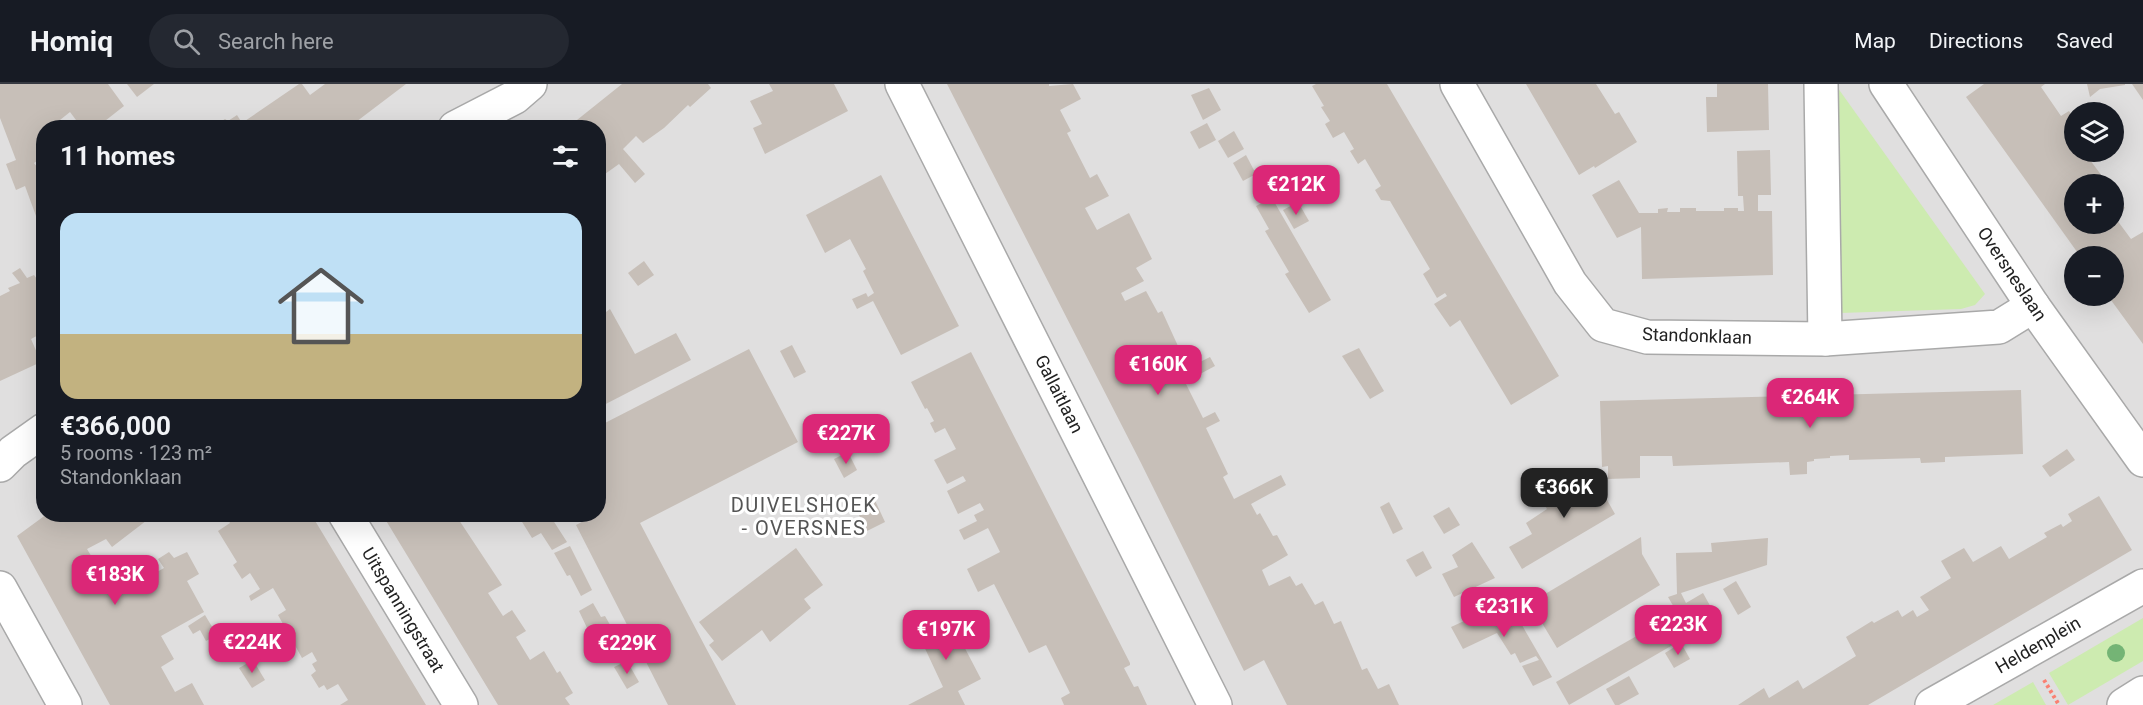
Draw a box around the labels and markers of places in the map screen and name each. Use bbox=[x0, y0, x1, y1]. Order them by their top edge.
pin: €212K bbox=[1254, 165, 1338, 216]
pin: €160K bbox=[1116, 345, 1200, 396]
pin: €264K bbox=[1768, 378, 1852, 429]
pin: €227K bbox=[804, 414, 888, 465]
pin: €366K bbox=[1522, 468, 1606, 519]
pin: €183K bbox=[73, 555, 157, 606]
pin: €231K bbox=[1462, 587, 1546, 638]
pin: €223K bbox=[1636, 605, 1720, 656]
pin: €197K bbox=[904, 610, 988, 661]
pin: €224K bbox=[210, 623, 294, 674]
pin: €229K bbox=[585, 624, 669, 675]

